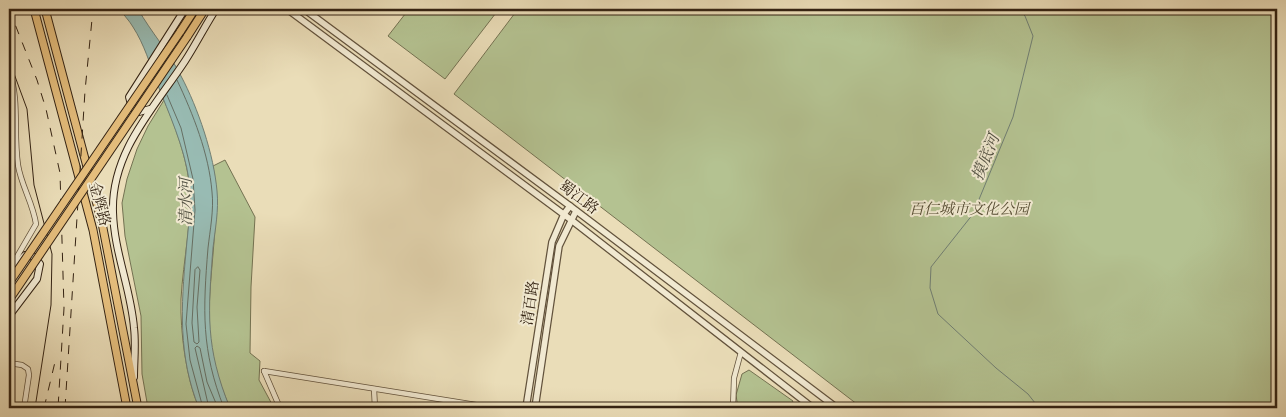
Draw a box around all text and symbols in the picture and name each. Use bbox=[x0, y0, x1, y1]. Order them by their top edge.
water label: 摸底河 bbox=[968, 129, 1004, 183]
water label: 清水河 bbox=[176, 175, 195, 226]
street label: 蜀江路 bbox=[556, 176, 602, 218]
street label: 金辉路 bbox=[85, 180, 115, 228]
park label: 百仁城市文化公园 bbox=[909, 200, 1031, 218]
street label: 清百路 bbox=[518, 279, 542, 327]

